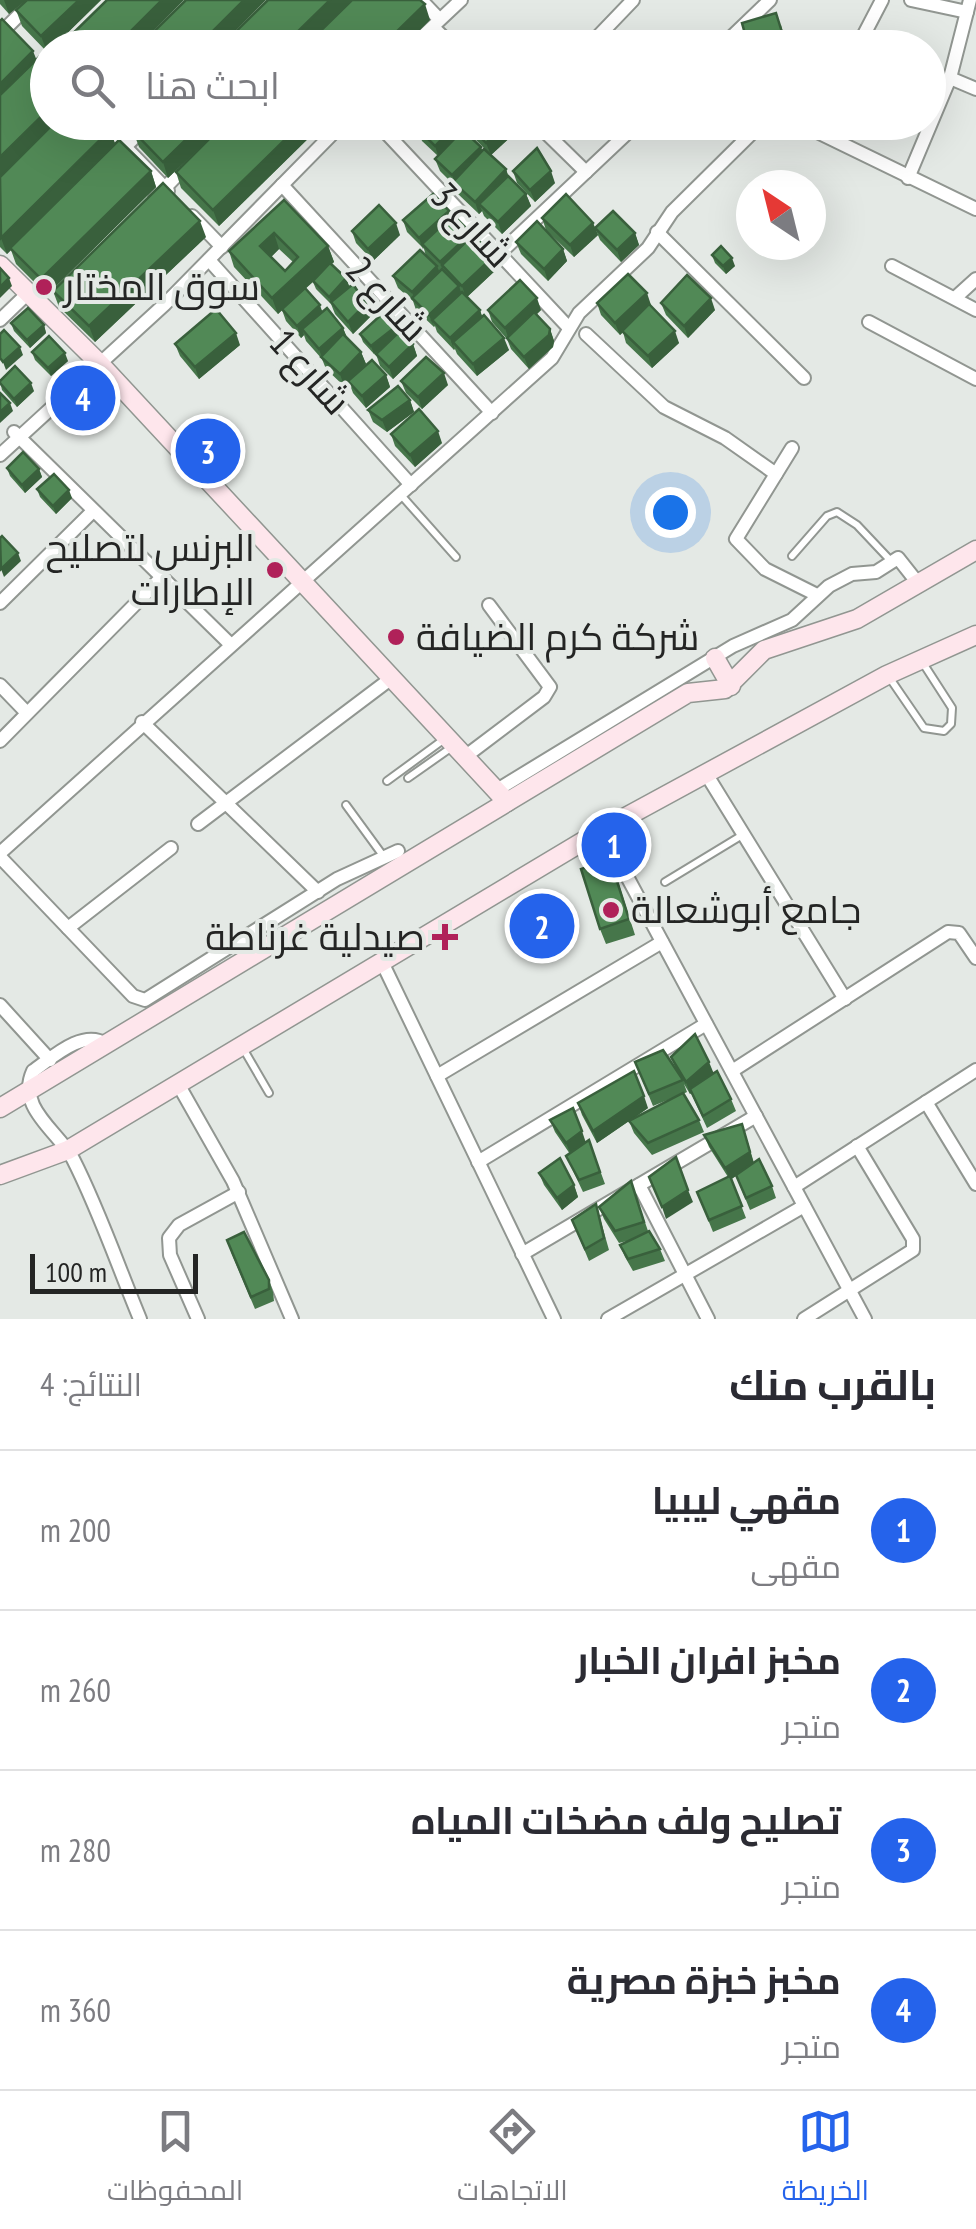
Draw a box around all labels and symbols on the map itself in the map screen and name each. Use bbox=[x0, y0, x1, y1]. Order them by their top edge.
north arrow bbox=[736, 170, 826, 260]
street label: شارع 3 bbox=[420, 171, 525, 278]
street label: شارع 2 bbox=[335, 245, 440, 352]
place label: سوق المختار bbox=[62, 261, 260, 310]
marker: سوق المختار bbox=[33, 276, 55, 298]
street label: شارع 1 bbox=[258, 318, 362, 425]
pin: 4 bbox=[51, 360, 116, 436]
pin: 3 bbox=[176, 414, 240, 488]
your location bbox=[645, 487, 696, 538]
place label: البرنس لتصليح الإطارات bbox=[45, 522, 255, 616]
marker: البرنس لتصليح الإطارات bbox=[264, 559, 286, 581]
place label: شركة كرم الضيافة bbox=[416, 611, 699, 663]
marker: شركة كرم الضيافة bbox=[385, 626, 407, 648]
pin: 1 bbox=[582, 808, 646, 882]
place label: جامع أبوشعالة bbox=[631, 884, 861, 935]
pin: 2 bbox=[510, 888, 574, 964]
marker: جامع أبوشعالة bbox=[600, 899, 622, 921]
place label: صيدلية غرناطة bbox=[205, 911, 425, 960]
marker: صيدلية غرناطة bbox=[434, 926, 456, 948]
scale bar bbox=[30, 1249, 198, 1294]

